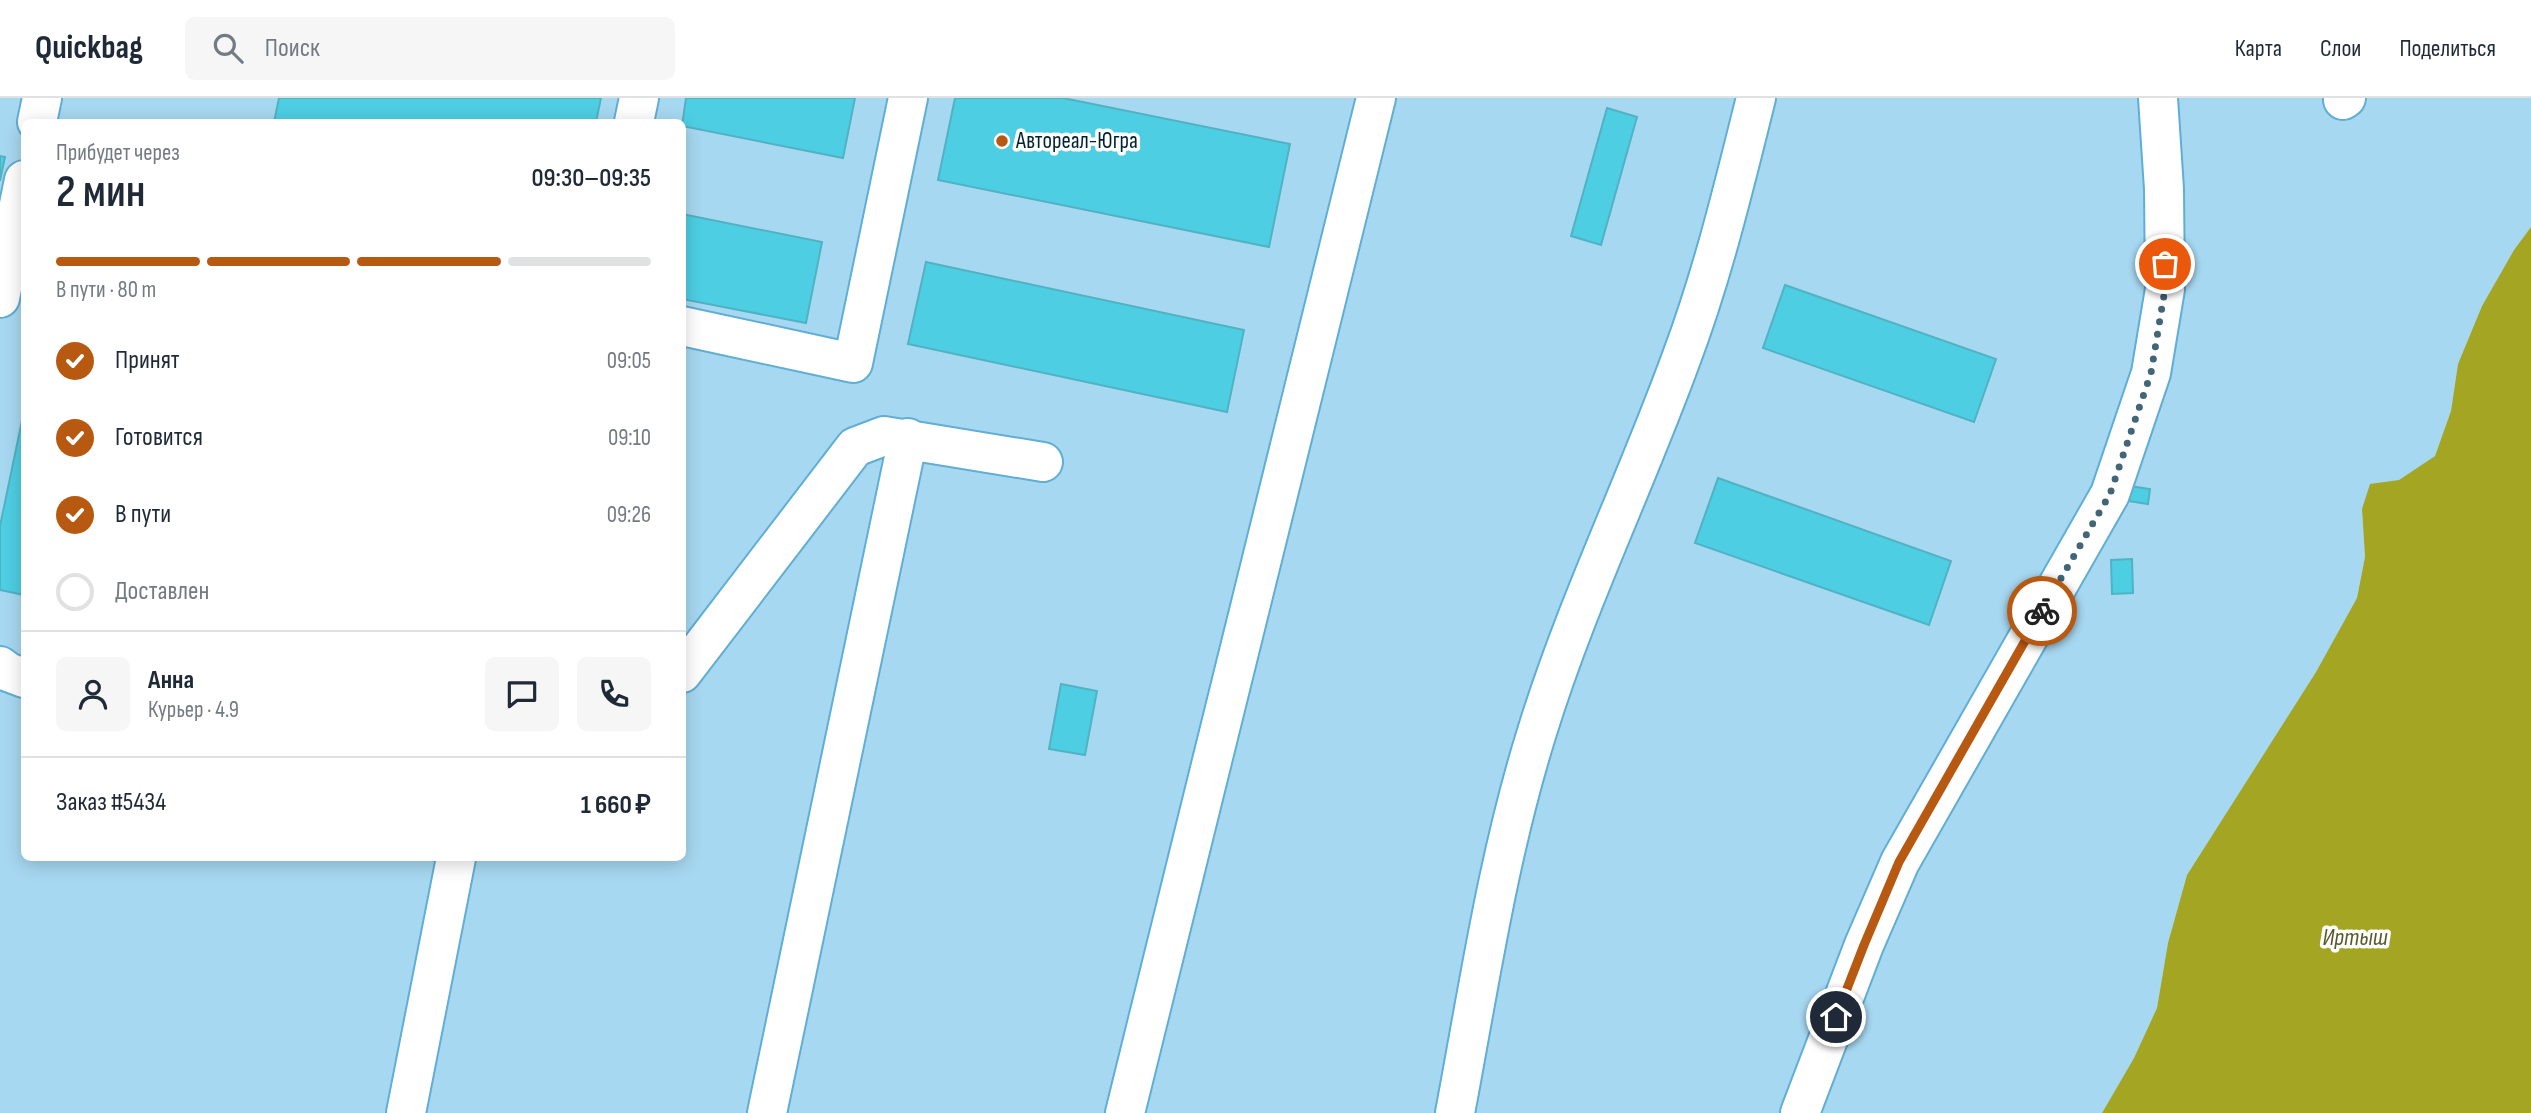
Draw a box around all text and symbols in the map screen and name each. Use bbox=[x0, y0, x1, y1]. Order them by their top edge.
search box bbox=[185, 17, 675, 80]
text: Quickbag bbox=[35, 28, 143, 68]
icon: search bbox=[209, 29, 247, 67]
text: Поиск bbox=[265, 33, 320, 64]
text: Карта bbox=[2235, 34, 2282, 63]
text: Слои bbox=[2320, 34, 2361, 63]
text: Поделиться bbox=[2399, 34, 2496, 63]
place label: Автореал-Югра bbox=[1015, 127, 1138, 155]
marker: Автореал-Югра bbox=[994, 133, 1010, 149]
text: Прибудет через bbox=[56, 139, 180, 167]
text: 09:30–09:35 bbox=[532, 163, 651, 194]
text: 2 мин bbox=[56, 165, 146, 220]
pin bbox=[2135, 234, 2195, 294]
icon: bag bbox=[2146, 245, 2184, 283]
text: В пути · 80 m bbox=[56, 276, 156, 304]
icon: check bbox=[56, 342, 94, 380]
text: Принят bbox=[115, 345, 180, 376]
text: 09:05 bbox=[607, 347, 651, 375]
icon: check bbox=[56, 419, 94, 457]
text: Готовится bbox=[115, 422, 203, 453]
text: 09:10 bbox=[608, 424, 651, 452]
icon: check bbox=[56, 496, 94, 534]
text: В пути bbox=[115, 499, 171, 530]
text: 09:26 bbox=[607, 501, 651, 529]
text: Доставлен bbox=[115, 576, 209, 607]
courier bbox=[2007, 576, 2077, 646]
icon: bike bbox=[2023, 592, 2061, 630]
button: person bbox=[56, 657, 130, 731]
button: chat bbox=[485, 657, 559, 731]
button: phone bbox=[577, 657, 651, 731]
text: Анна bbox=[148, 665, 194, 696]
text: Курьер · 4.9 bbox=[148, 696, 239, 724]
text: Заказ #5434 bbox=[56, 787, 166, 818]
text: 1 660 ₽ bbox=[581, 790, 651, 821]
water label: Иртыш bbox=[2322, 923, 2388, 952]
pin bbox=[1806, 987, 1866, 1047]
icon: home bbox=[1817, 998, 1855, 1036]

